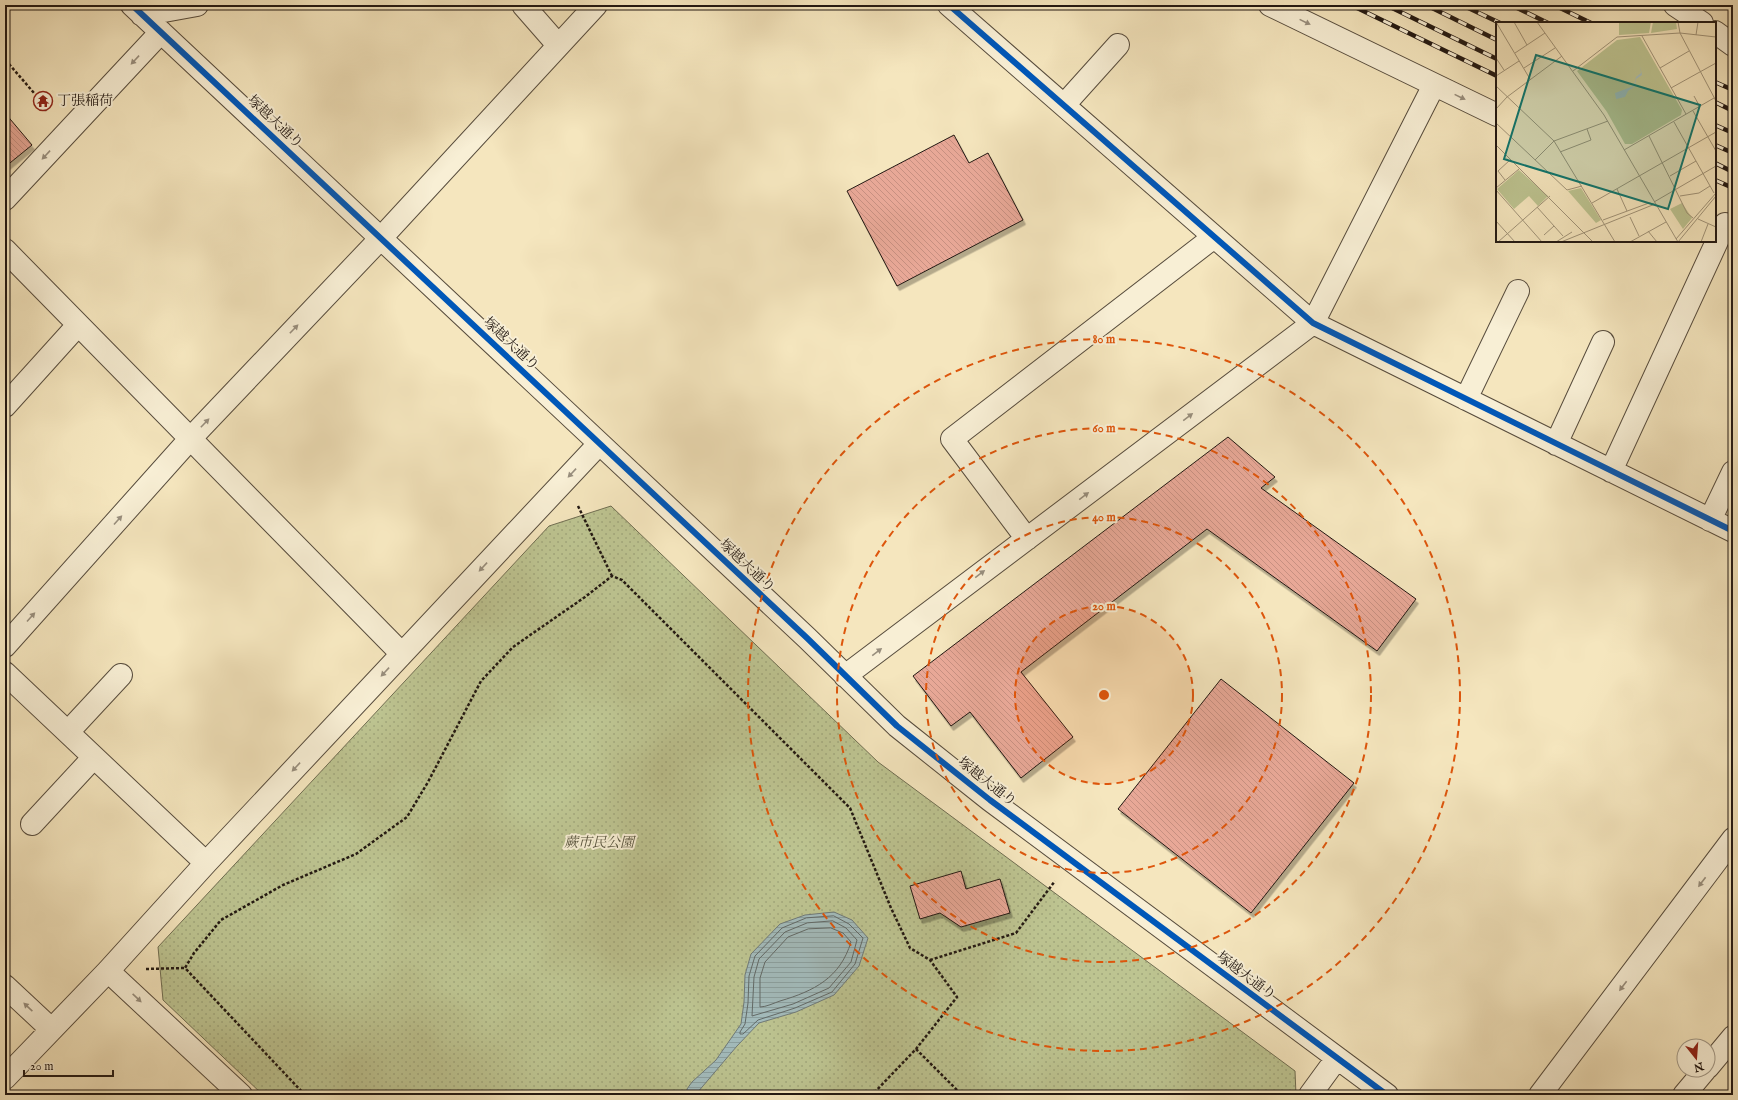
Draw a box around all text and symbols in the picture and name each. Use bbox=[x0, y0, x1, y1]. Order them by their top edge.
one-way arrow bbox=[1299, 19, 1311, 25]
inset map bbox=[1496, 22, 1716, 242]
one-way arrow bbox=[130, 55, 139, 65]
temple icon: 丁張稲荷 bbox=[32, 90, 54, 112]
place label: 丁張稲荷 bbox=[57, 92, 113, 110]
street label: 塚越大通り bbox=[243, 92, 307, 152]
one-way arrow bbox=[1454, 94, 1465, 100]
one-way arrow bbox=[41, 150, 51, 160]
street label: 塚越大通り bbox=[479, 314, 543, 374]
one-way arrow bbox=[290, 324, 299, 334]
text: 80 m bbox=[1093, 332, 1116, 347]
one-way arrow bbox=[1183, 414, 1193, 422]
one-way arrow bbox=[200, 418, 210, 428]
text: 60 m bbox=[1093, 421, 1116, 436]
one-way arrow bbox=[568, 467, 577, 478]
one-way arrow bbox=[1079, 491, 1090, 500]
text: 40 m bbox=[1092, 510, 1117, 525]
one-way arrow bbox=[113, 515, 122, 525]
street label: 塚越大通り bbox=[715, 536, 779, 596]
one-way arrow bbox=[479, 562, 488, 572]
one-way arrow bbox=[975, 570, 986, 578]
text: 20 m bbox=[1092, 599, 1116, 614]
one-way arrow bbox=[26, 612, 36, 622]
one-way arrow bbox=[871, 648, 882, 656]
one-way arrow bbox=[380, 667, 390, 677]
centre of rings bbox=[1097, 688, 1111, 702]
street label: 塚越大通り bbox=[954, 753, 1020, 811]
one-way arrow bbox=[291, 762, 301, 772]
park label: 蕨市民公園 bbox=[564, 834, 636, 852]
one-way arrow bbox=[1698, 877, 1706, 888]
street label: 塚越大通り bbox=[1213, 948, 1279, 1004]
one-way arrow bbox=[1619, 980, 1627, 991]
one-way arrow bbox=[132, 993, 142, 1002]
one-way arrow bbox=[23, 1003, 33, 1012]
north arrow bbox=[1676, 1038, 1716, 1078]
scale bar bbox=[24, 1052, 113, 1078]
text: N bbox=[1692, 1058, 1706, 1075]
text: 20 m bbox=[30, 1059, 53, 1074]

